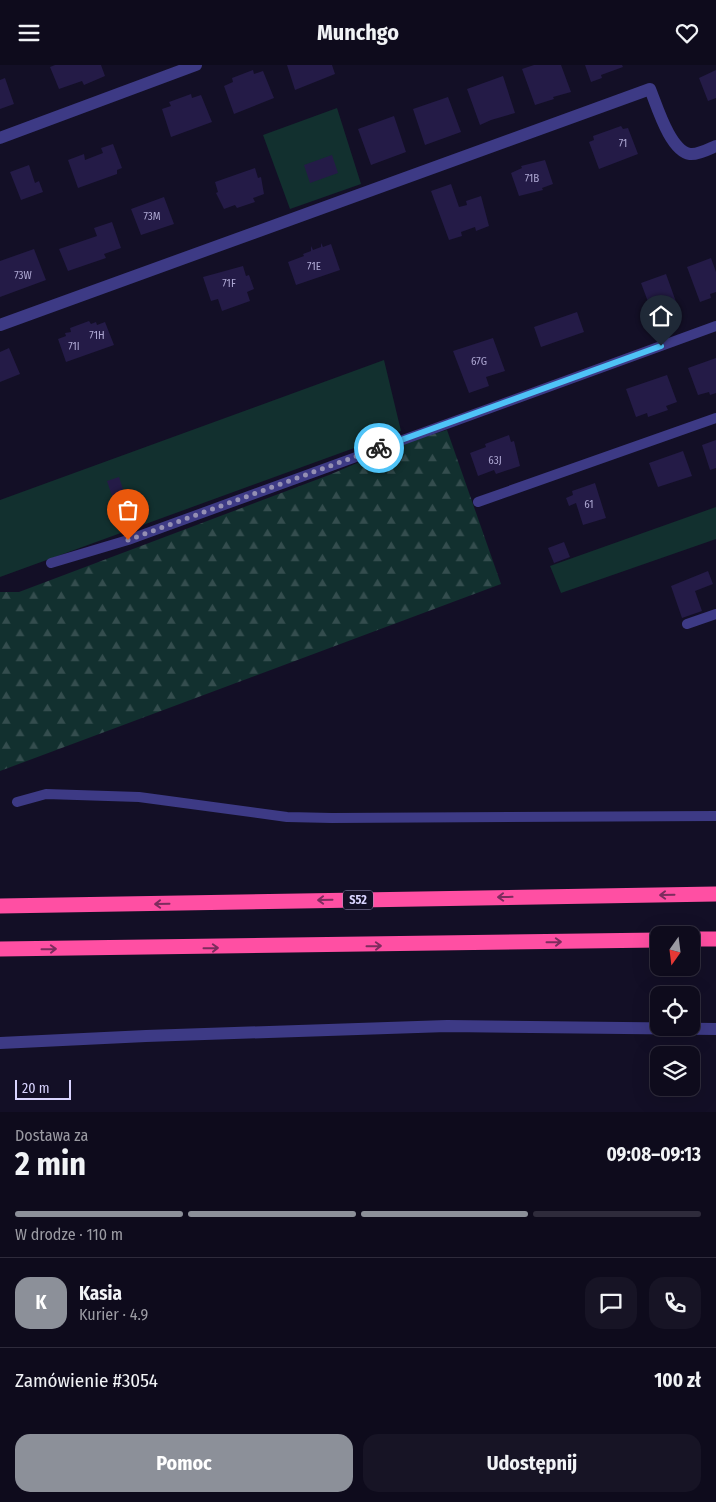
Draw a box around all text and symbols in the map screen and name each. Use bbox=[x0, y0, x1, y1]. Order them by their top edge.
icon: menu bbox=[15, 19, 43, 47]
text: Munchgo bbox=[317, 19, 399, 46]
icon: heart bbox=[673, 19, 701, 47]
house number: 71 bbox=[619, 137, 627, 150]
house number: 71B bbox=[525, 172, 539, 185]
house number: 73M bbox=[143, 210, 161, 223]
house number: 71E bbox=[307, 260, 321, 273]
house number: 73W bbox=[14, 269, 32, 282]
house number: 71F bbox=[222, 277, 236, 290]
pin bbox=[640, 295, 682, 346]
icon: home bbox=[647, 302, 675, 330]
house number: 71H bbox=[89, 329, 105, 342]
house number: 71I bbox=[68, 340, 80, 353]
house number: 67G bbox=[471, 355, 487, 368]
courier bbox=[354, 423, 404, 473]
icon: bike bbox=[365, 434, 393, 462]
house number: 63J bbox=[488, 454, 502, 467]
pin bbox=[107, 489, 149, 540]
icon: bag bbox=[114, 496, 142, 524]
house number: 61 bbox=[584, 498, 594, 511]
one-way arrow bbox=[660, 890, 676, 899]
road number: S52 bbox=[343, 891, 373, 909]
one-way arrow bbox=[497, 892, 514, 902]
one-way arrow bbox=[317, 896, 333, 905]
one-way arrow bbox=[155, 899, 171, 908]
north arrow bbox=[650, 926, 700, 976]
map controls bbox=[650, 926, 700, 1096]
one-way arrow bbox=[545, 937, 561, 947]
one-way arrow bbox=[365, 941, 381, 950]
one-way arrow bbox=[202, 943, 219, 953]
one-way arrow bbox=[40, 944, 56, 954]
button: locate bbox=[650, 986, 700, 1036]
button: layers bbox=[650, 1046, 700, 1096]
scale bar bbox=[15, 1077, 71, 1100]
text: 20 m bbox=[22, 1080, 50, 1097]
text: Dostawa za bbox=[15, 1126, 88, 1145]
text: 09:08–09:13 bbox=[606, 1143, 701, 1166]
text: 2 min bbox=[15, 1145, 86, 1183]
text: W drodze · 110 m bbox=[15, 1225, 123, 1244]
button: chat bbox=[585, 1277, 637, 1329]
button: phone bbox=[649, 1277, 701, 1329]
text: Kasia bbox=[79, 1282, 122, 1305]
text: K bbox=[35, 1291, 47, 1314]
text: Kurier · 4.9 bbox=[79, 1305, 148, 1324]
text: Zamówienie #3054 bbox=[15, 1369, 158, 1392]
text: 100 zł bbox=[654, 1369, 701, 1392]
button: Pomoc bbox=[15, 1434, 353, 1492]
button: Udostępnij bbox=[363, 1434, 701, 1492]

